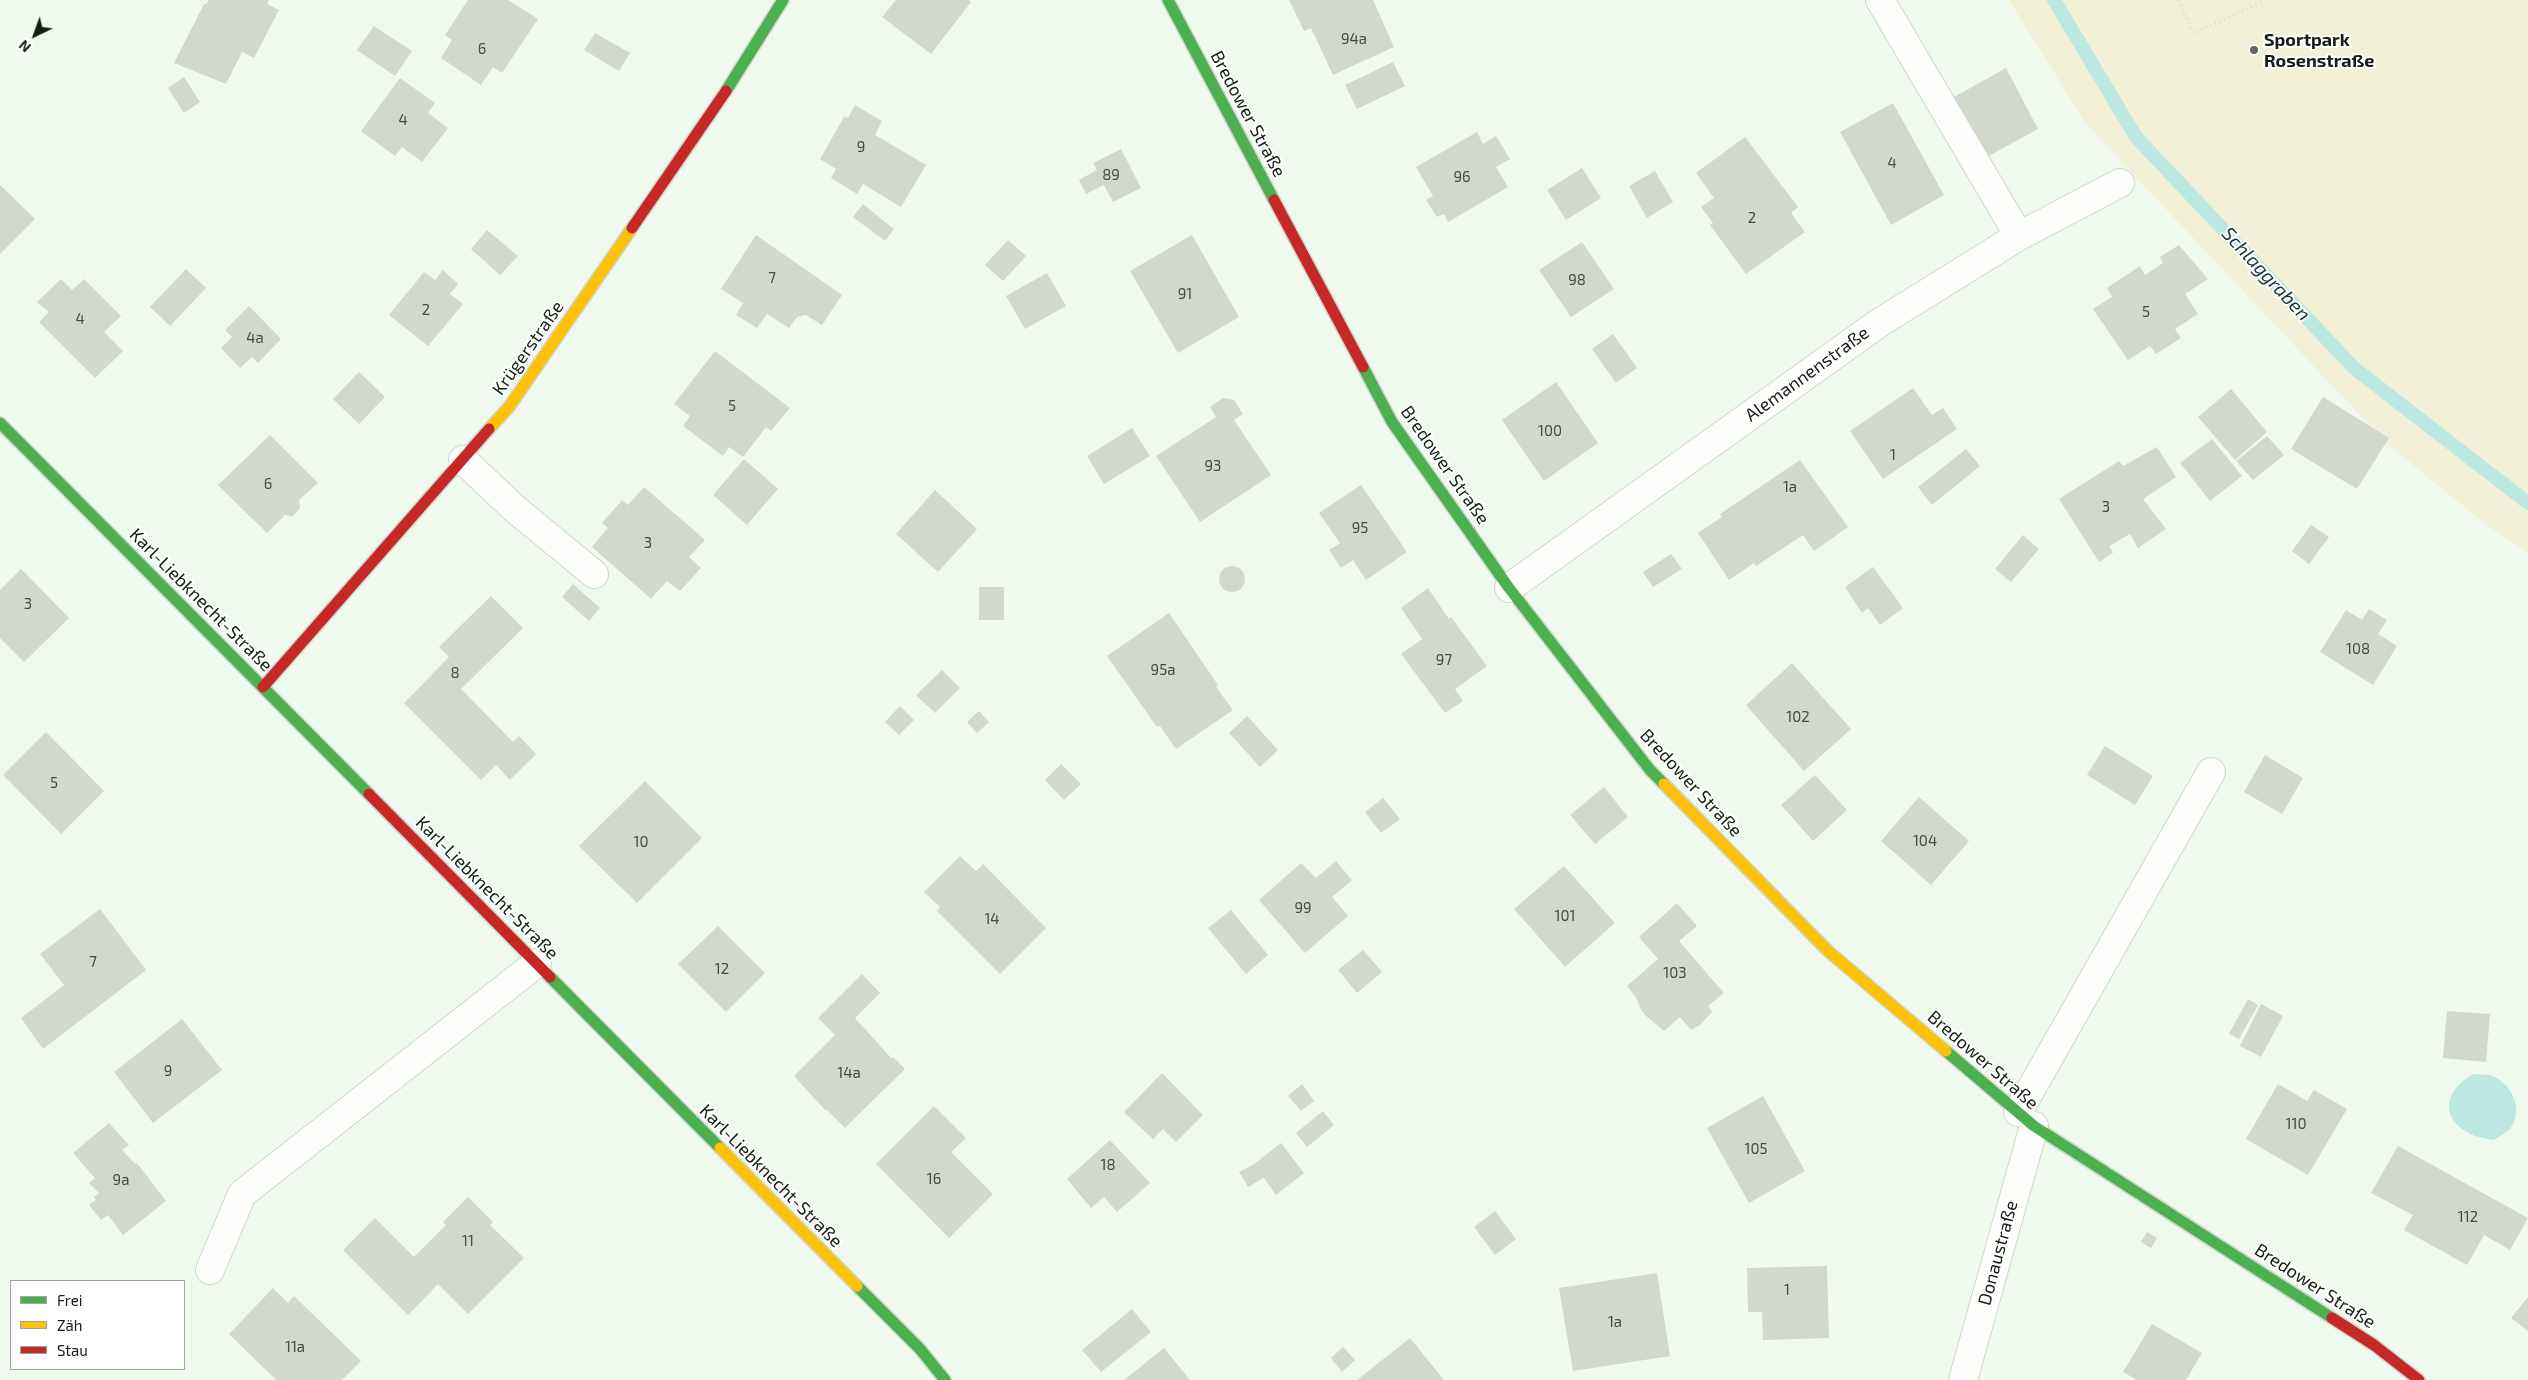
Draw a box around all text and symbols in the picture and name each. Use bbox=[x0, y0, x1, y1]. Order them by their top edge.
north arrow bbox=[10, 10, 60, 60]
place label: Sportpark Rosenstraße bbox=[2264, 29, 2374, 72]
house number: 94a bbox=[1341, 30, 1367, 48]
text: N bbox=[15, 37, 34, 56]
house number: 6 bbox=[478, 40, 486, 58]
marker: Sportpark Rosenstraße bbox=[2248, 44, 2260, 56]
street label: Bredower Straße bbox=[1206, 47, 1290, 181]
house number: 4 bbox=[398, 111, 408, 129]
house number: 9 bbox=[857, 138, 865, 156]
house number: 4 bbox=[1887, 154, 1897, 172]
house number: 89 bbox=[1102, 166, 1120, 184]
house number: 96 bbox=[1453, 168, 1471, 186]
house number: 2 bbox=[1748, 209, 1756, 227]
water label: Schlaggraben bbox=[2217, 223, 2315, 325]
house number: 7 bbox=[768, 269, 776, 287]
house number: 98 bbox=[1568, 271, 1586, 289]
house number: 91 bbox=[1178, 285, 1192, 303]
street label: Krügerstraße bbox=[488, 297, 568, 399]
house number: 2 bbox=[422, 301, 430, 319]
house number: 5 bbox=[2142, 303, 2150, 321]
house number: 4 bbox=[75, 310, 85, 328]
street label: Alemannenstraße bbox=[1741, 322, 1873, 426]
house number: 4a bbox=[246, 329, 264, 347]
house number: 5 bbox=[728, 397, 736, 415]
street label: Bredower Straße bbox=[1396, 402, 1494, 528]
house number: 100 bbox=[1538, 422, 1562, 440]
house number: 1 bbox=[1890, 446, 1896, 464]
house number: 93 bbox=[1205, 457, 1221, 475]
house number: 6 bbox=[264, 475, 272, 493]
house number: 1a bbox=[1783, 478, 1797, 496]
house number: 3 bbox=[2102, 498, 2110, 516]
house number: 95 bbox=[1352, 519, 1368, 537]
street label: Karl-Liebknecht-Straße bbox=[125, 524, 277, 676]
house number: 3 bbox=[644, 534, 652, 552]
house number: 3 bbox=[24, 595, 32, 613]
house number: 108 bbox=[2346, 640, 2370, 658]
house number: 97 bbox=[1436, 651, 1452, 669]
house number: 95a bbox=[1151, 661, 1175, 679]
house number: 8 bbox=[450, 664, 460, 682]
house number: 102 bbox=[1786, 708, 1810, 726]
street label: Bredower Straße bbox=[1635, 725, 1747, 841]
house number: 5 bbox=[50, 774, 58, 792]
street label: Karl-Liebknecht-Straße bbox=[411, 812, 563, 964]
house number: 104 bbox=[1913, 832, 1937, 850]
house number: 10 bbox=[633, 833, 649, 851]
house number: 99 bbox=[1294, 899, 1312, 917]
house number: 101 bbox=[1555, 907, 1575, 925]
house number: 14 bbox=[984, 910, 1000, 928]
house number: 7 bbox=[89, 953, 97, 971]
house number: 12 bbox=[715, 960, 729, 978]
house number: 103 bbox=[1663, 964, 1687, 982]
street label: Bredower Straße bbox=[1923, 1006, 2043, 1114]
house number: 9 bbox=[164, 1062, 172, 1080]
house number: 14a bbox=[837, 1064, 861, 1082]
street label: Karl-Liebknecht-Straße bbox=[695, 1100, 847, 1252]
house number: 110 bbox=[2286, 1115, 2306, 1133]
house number: 105 bbox=[1744, 1140, 1768, 1158]
house number: 18 bbox=[1100, 1156, 1116, 1174]
house number: 16 bbox=[927, 1170, 941, 1188]
house number: 9a bbox=[113, 1171, 129, 1189]
street label: Donaustraße bbox=[1974, 1198, 2022, 1308]
house number: 112 bbox=[2458, 1208, 2478, 1226]
house number: 11 bbox=[462, 1232, 474, 1250]
street label: Bredower Straße bbox=[2251, 1239, 2379, 1333]
legend bbox=[10, 1280, 185, 1370]
house number: 1 bbox=[1784, 1281, 1790, 1299]
text: Frei bbox=[57, 1291, 82, 1309]
house number: 1a bbox=[1608, 1313, 1622, 1331]
text: Zäh bbox=[57, 1316, 82, 1334]
house number: 11a bbox=[285, 1338, 305, 1356]
text: Stau bbox=[57, 1341, 88, 1359]

